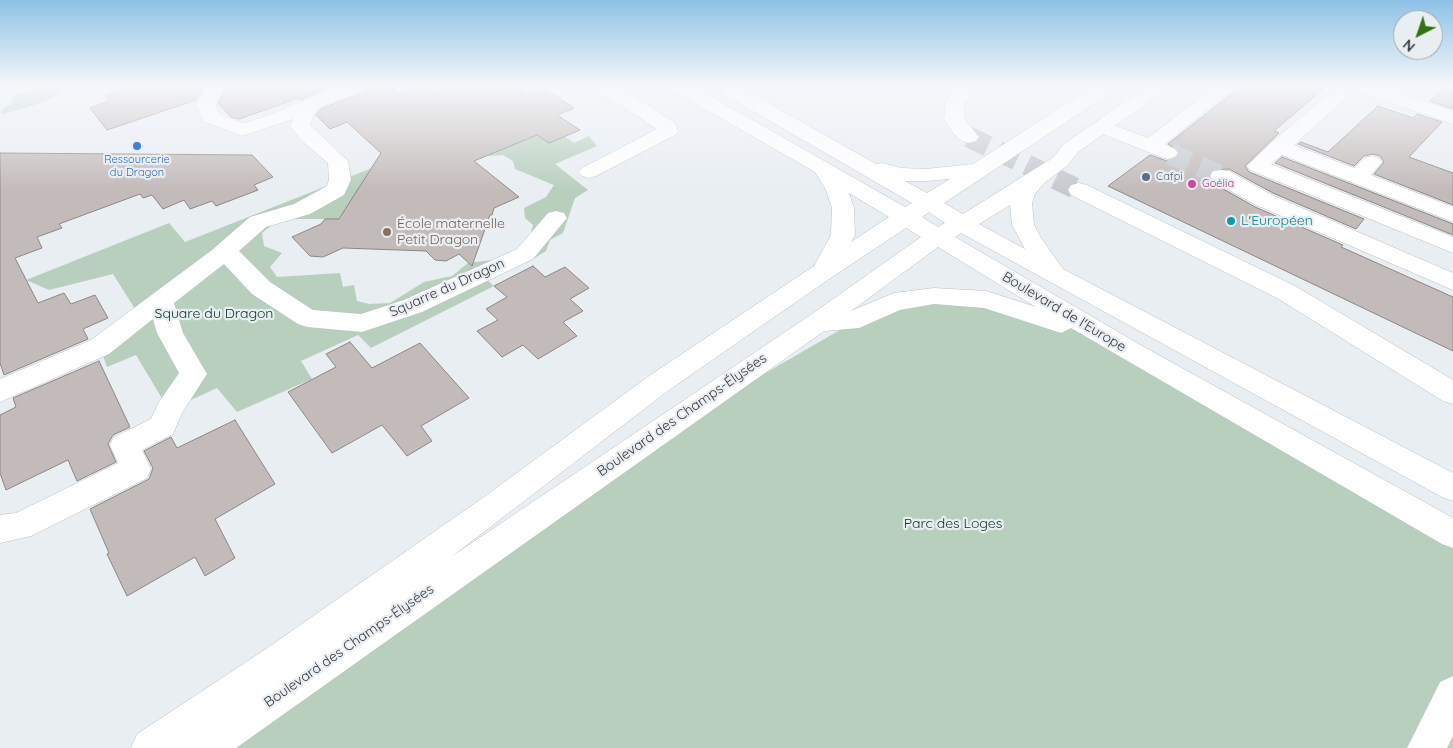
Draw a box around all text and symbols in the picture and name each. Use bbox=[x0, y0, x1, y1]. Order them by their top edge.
north arrow bbox=[1393, 10, 1443, 60]
text: N bbox=[1399, 35, 1419, 56]
marker: Ressourcerie du Dragon bbox=[131, 140, 143, 152]
place label: Ressourcerie du Dragon bbox=[104, 153, 170, 179]
place label: Cafpi bbox=[1156, 170, 1183, 184]
marker: Cafpi bbox=[1140, 171, 1152, 183]
place label: Goélia bbox=[1202, 177, 1234, 191]
marker: Goélia bbox=[1186, 178, 1198, 190]
place label: L'Européen bbox=[1241, 213, 1313, 229]
marker: L'Européen bbox=[1225, 215, 1237, 227]
place label: École maternelle Petit Dragon bbox=[397, 216, 505, 248]
marker: École maternelle Petit Dragon bbox=[381, 226, 393, 238]
street label: Squarre du Dragon bbox=[387, 255, 507, 321]
street label: Boulevard de l'Europe bbox=[999, 268, 1129, 356]
park label: Square du Dragon bbox=[155, 306, 273, 322]
street label: Boulevard des Champs-Élysées bbox=[594, 350, 770, 480]
park label: Parc des Loges bbox=[904, 516, 1002, 532]
street label: Boulevard des Champs-Élysées bbox=[261, 581, 437, 711]

